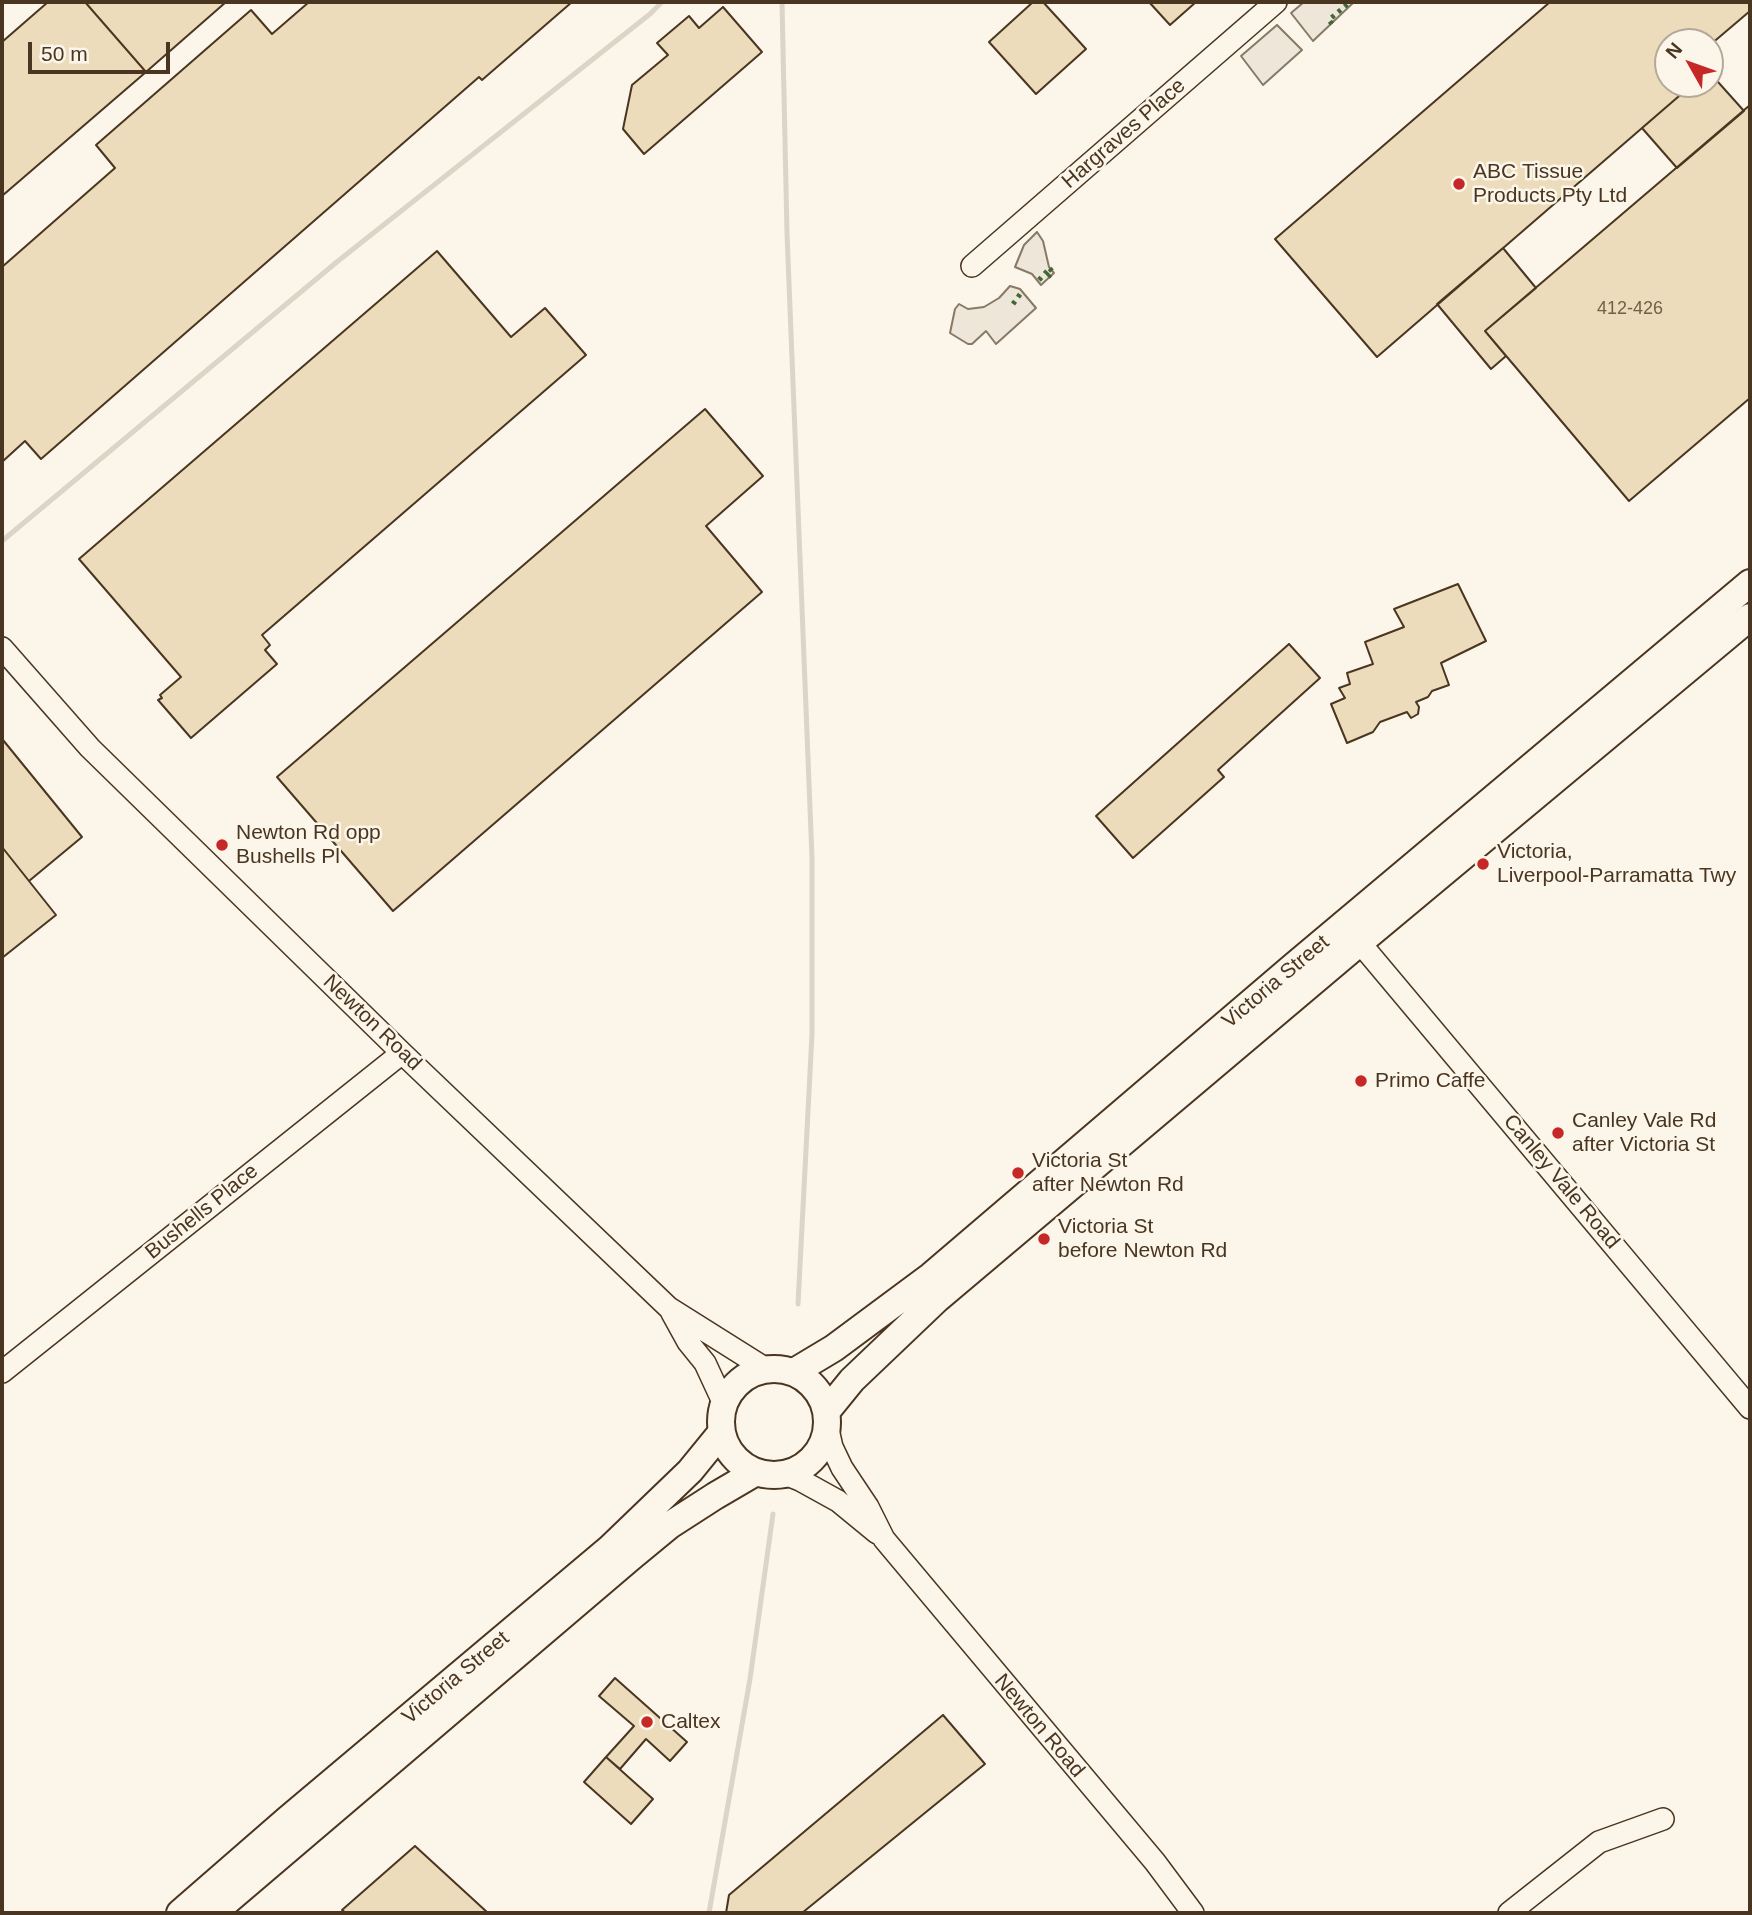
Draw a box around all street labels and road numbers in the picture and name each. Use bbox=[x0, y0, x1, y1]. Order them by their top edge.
street label: Hargraves Place bbox=[1057, 74, 1191, 194]
street label: Victoria Street bbox=[1218, 930, 1334, 1034]
street label: Newton Road bbox=[317, 970, 427, 1076]
street label: Canley Vale Road bbox=[1497, 1110, 1625, 1254]
street label: Bushells Place bbox=[141, 1159, 263, 1265]
street label: Victoria Street bbox=[398, 1626, 514, 1730]
street label: Newton Road bbox=[988, 1669, 1090, 1783]

